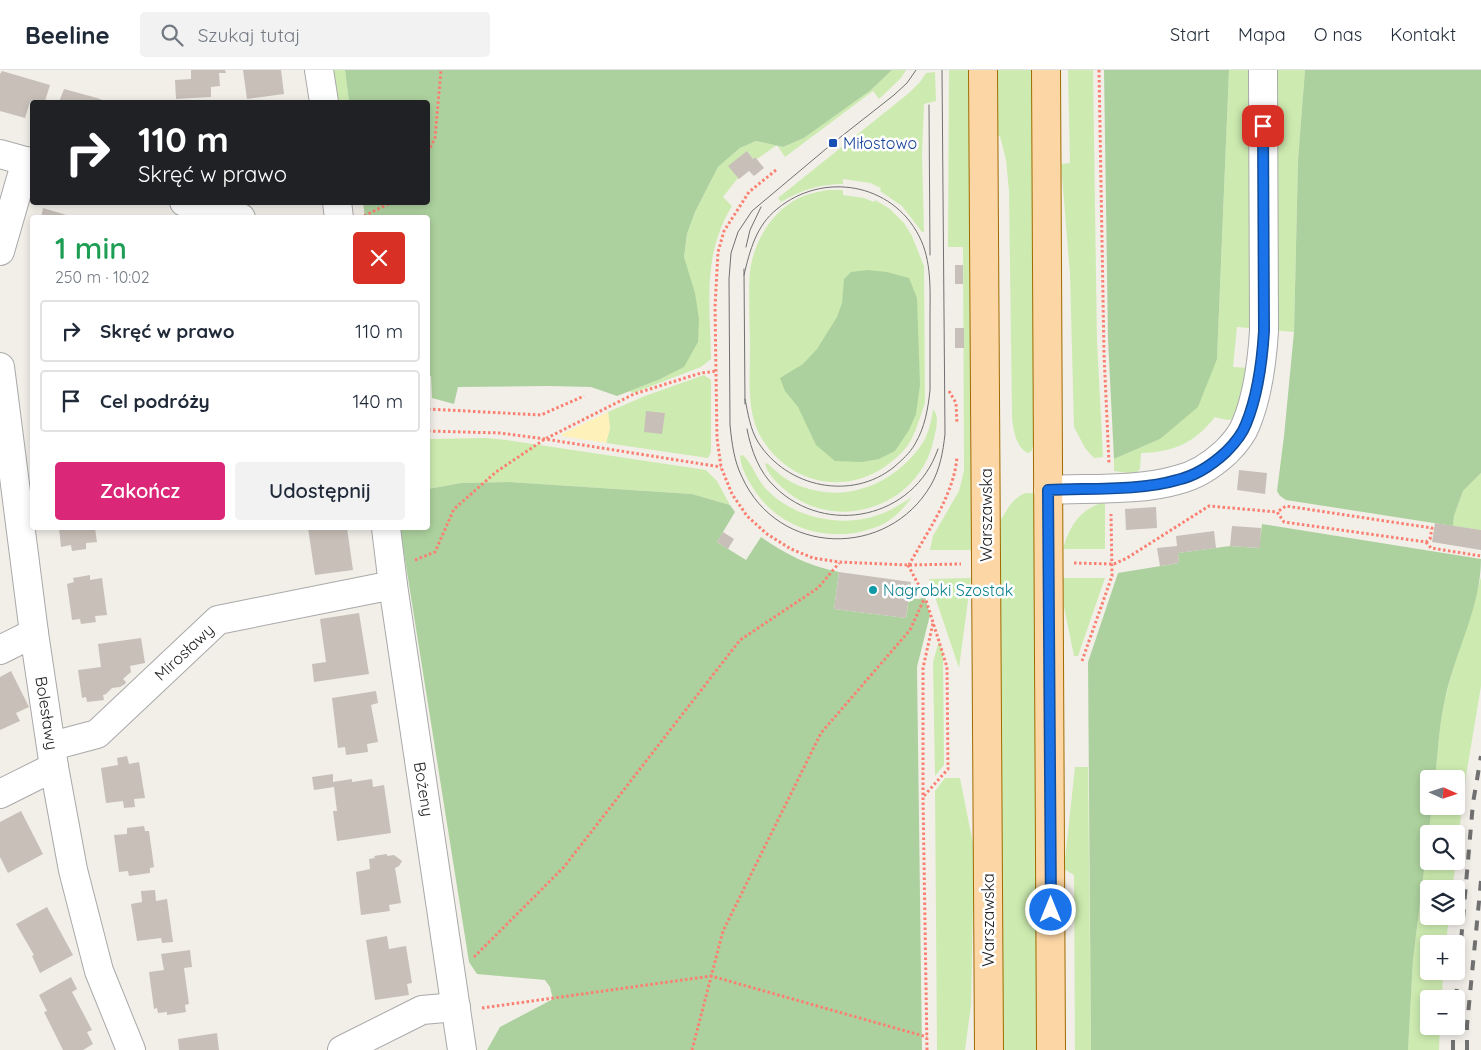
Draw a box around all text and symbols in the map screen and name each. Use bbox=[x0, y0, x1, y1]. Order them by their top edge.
search box bbox=[140, 12, 490, 57]
text: Beeline bbox=[25, 20, 110, 50]
icon: search bbox=[158, 21, 186, 49]
text: Szukaj tutaj bbox=[198, 23, 300, 47]
text: Start bbox=[1170, 23, 1210, 46]
text: Mapa bbox=[1238, 23, 1286, 46]
text: O nas bbox=[1314, 23, 1362, 46]
text: Kontakt bbox=[1390, 23, 1456, 46]
pin bbox=[1242, 105, 1284, 147]
icon: arrive bbox=[1249, 112, 1277, 140]
text: 110 m bbox=[138, 117, 229, 161]
icon: right bbox=[55, 120, 120, 185]
place label: Miłostowo bbox=[843, 133, 917, 153]
marker: Miłostowo bbox=[827, 137, 839, 149]
text: Skręć w prawo bbox=[138, 160, 287, 188]
text: 1 min bbox=[55, 229, 127, 267]
button: close bbox=[353, 232, 405, 284]
text: 250 m · 10:02 bbox=[55, 267, 150, 287]
icon: right bbox=[57, 317, 85, 345]
text: Skręć w prawo bbox=[100, 319, 235, 343]
text: 110 m bbox=[355, 319, 403, 343]
icon: arrive bbox=[57, 387, 85, 415]
text: Cel podróży bbox=[100, 389, 210, 413]
text: 140 m bbox=[352, 389, 403, 413]
button: Zakończ bbox=[55, 462, 225, 520]
button: Udostępnij bbox=[235, 462, 405, 520]
street label: Warszawska bbox=[976, 468, 996, 562]
place label: Nagrobki Szostak bbox=[883, 580, 1013, 600]
marker: Nagrobki Szostak bbox=[867, 584, 879, 596]
street label: Mirosławy bbox=[150, 619, 218, 685]
street label: Bolesławy bbox=[31, 675, 63, 751]
street label: Bożeny bbox=[410, 760, 438, 818]
north arrow bbox=[1420, 770, 1465, 815]
map controls bbox=[1420, 770, 1465, 1035]
button: search bbox=[1420, 825, 1465, 870]
street label: Warszawska bbox=[978, 873, 998, 967]
button: layers bbox=[1420, 880, 1465, 925]
position arrow bbox=[1024, 883, 1076, 935]
button: + bbox=[1420, 935, 1465, 980]
button: − bbox=[1420, 990, 1465, 1035]

